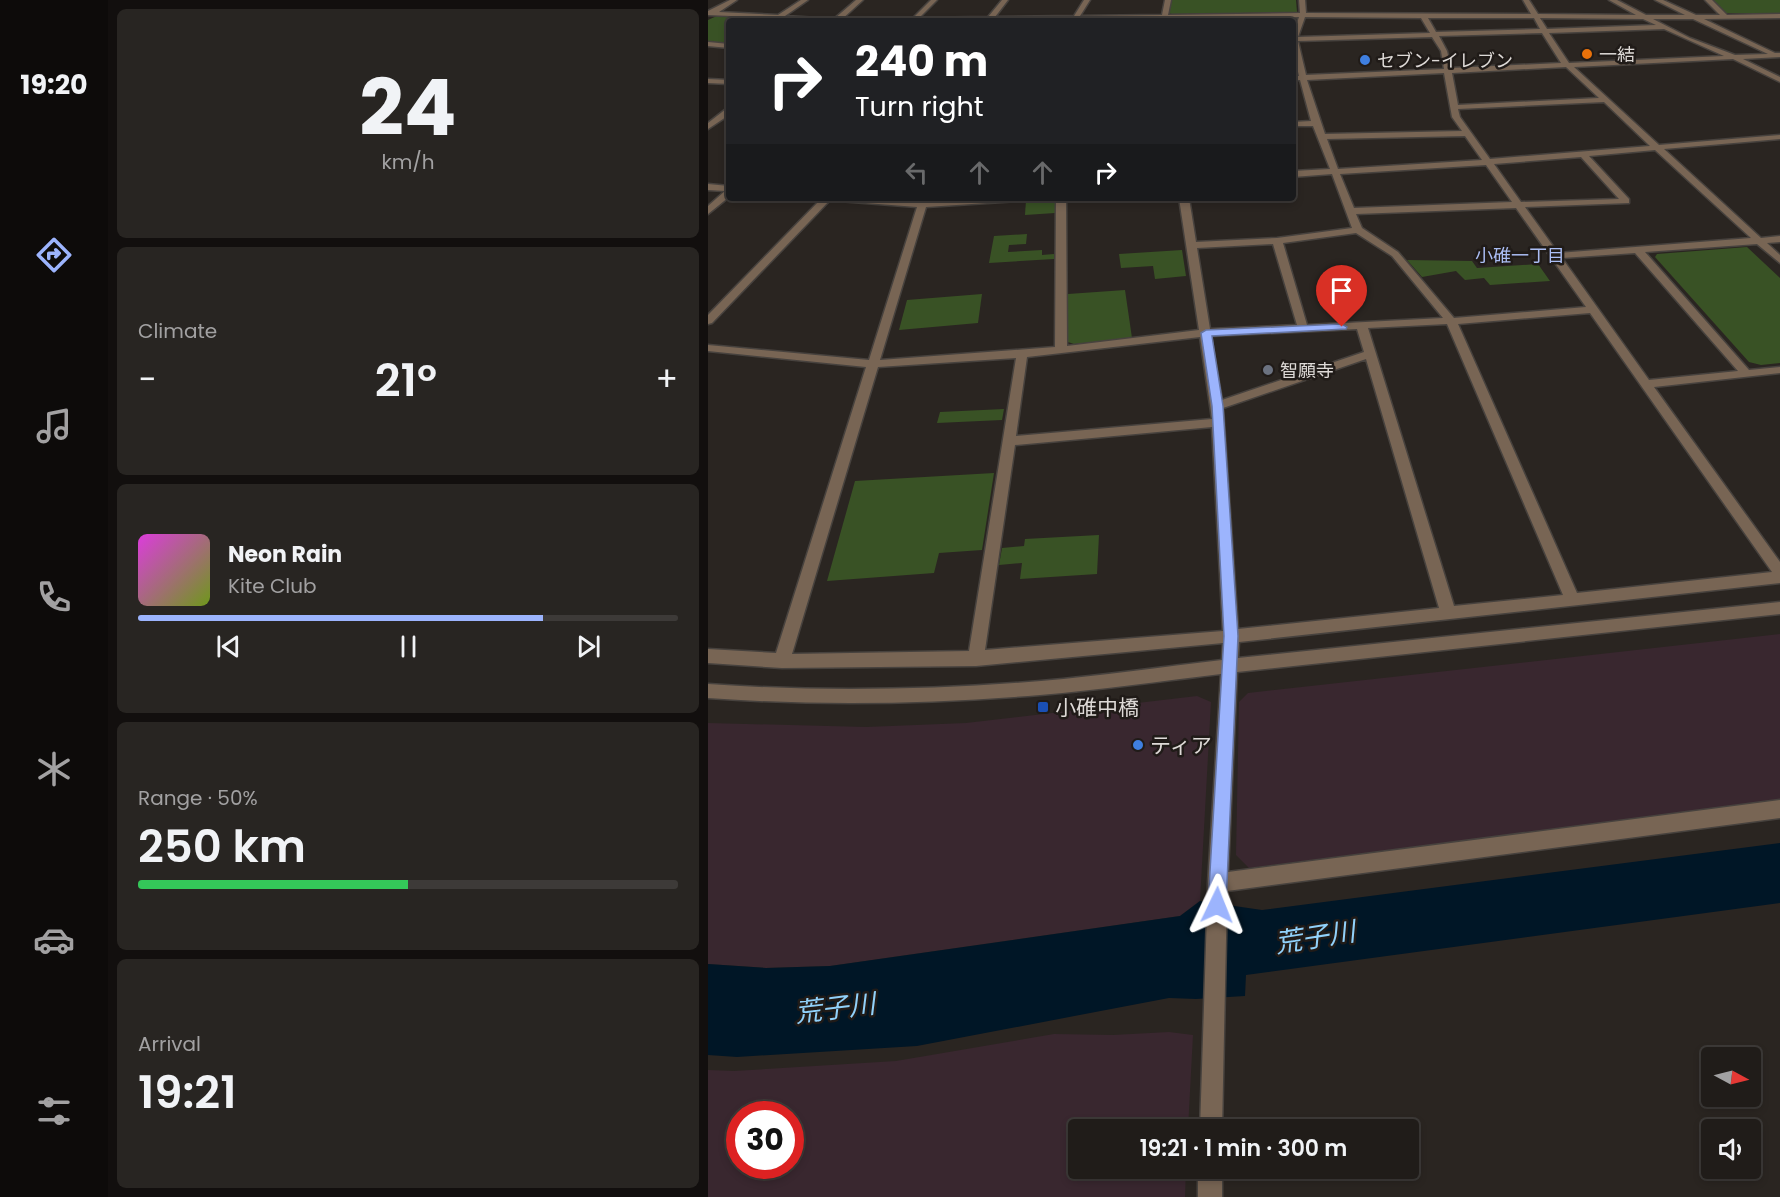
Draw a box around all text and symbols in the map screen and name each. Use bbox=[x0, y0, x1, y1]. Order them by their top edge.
text: 240 m bbox=[855, 32, 988, 91]
icon: right bbox=[756, 42, 834, 120]
place label: 一結 bbox=[1599, 42, 1635, 67]
marker: 一結 bbox=[1580, 47, 1594, 61]
place label: セブン-イレブン bbox=[1377, 48, 1513, 73]
text: 24 bbox=[359, 53, 457, 162]
marker: セブン-イレブン bbox=[1358, 53, 1372, 67]
text: 19:20 bbox=[20, 66, 88, 103]
text: Turn right bbox=[855, 88, 984, 125]
text: km/h bbox=[381, 148, 435, 176]
icon: left bbox=[900, 156, 933, 189]
icon: ahead bbox=[963, 156, 996, 189]
icon: ahead bbox=[1026, 156, 1059, 189]
icon: right bbox=[1089, 156, 1122, 189]
icon: directions bbox=[33, 234, 75, 276]
district label: 小碓一丁目 bbox=[1475, 243, 1565, 268]
pin bbox=[1316, 265, 1367, 327]
icon: arrive bbox=[1325, 274, 1358, 307]
text: Climate bbox=[138, 317, 217, 345]
text: 21° bbox=[375, 349, 437, 412]
text: − bbox=[138, 356, 156, 403]
text: + bbox=[655, 356, 678, 403]
place label: 智願寺 bbox=[1280, 358, 1334, 383]
marker: 智願寺 bbox=[1261, 363, 1275, 377]
icon: music bbox=[33, 405, 75, 447]
text: Neon Rain bbox=[228, 539, 342, 570]
text: Kite Club bbox=[228, 572, 317, 600]
icon: phone bbox=[33, 576, 75, 618]
icon: previous bbox=[212, 630, 245, 663]
icon: pause bbox=[392, 630, 425, 663]
icon: next bbox=[572, 630, 605, 663]
place label: 小碓中橋 bbox=[1055, 693, 1139, 722]
marker: 小碓中橋 bbox=[1036, 700, 1050, 714]
place label: ティア bbox=[1150, 731, 1212, 760]
marker: ティア bbox=[1131, 738, 1145, 752]
icon: climate bbox=[33, 748, 75, 790]
text: Range · 50% bbox=[138, 784, 258, 812]
text: 250 km bbox=[138, 815, 306, 878]
position arrow bbox=[1185, 873, 1249, 937]
water label: 荒子川 bbox=[1272, 912, 1361, 962]
icon: car bbox=[33, 919, 75, 961]
water label: 荒子川 bbox=[793, 984, 880, 1031]
text: Arrival bbox=[138, 1030, 201, 1058]
north arrow bbox=[1701, 1047, 1761, 1107]
map controls bbox=[1701, 1047, 1761, 1179]
text: 19:21 bbox=[138, 1061, 236, 1124]
icon: filters bbox=[33, 1090, 75, 1132]
speed limit sign: 30 bbox=[726, 1101, 804, 1179]
button: sound bbox=[1701, 1119, 1761, 1179]
text: 19:21 · 1 min · 300 m bbox=[1140, 1133, 1347, 1164]

